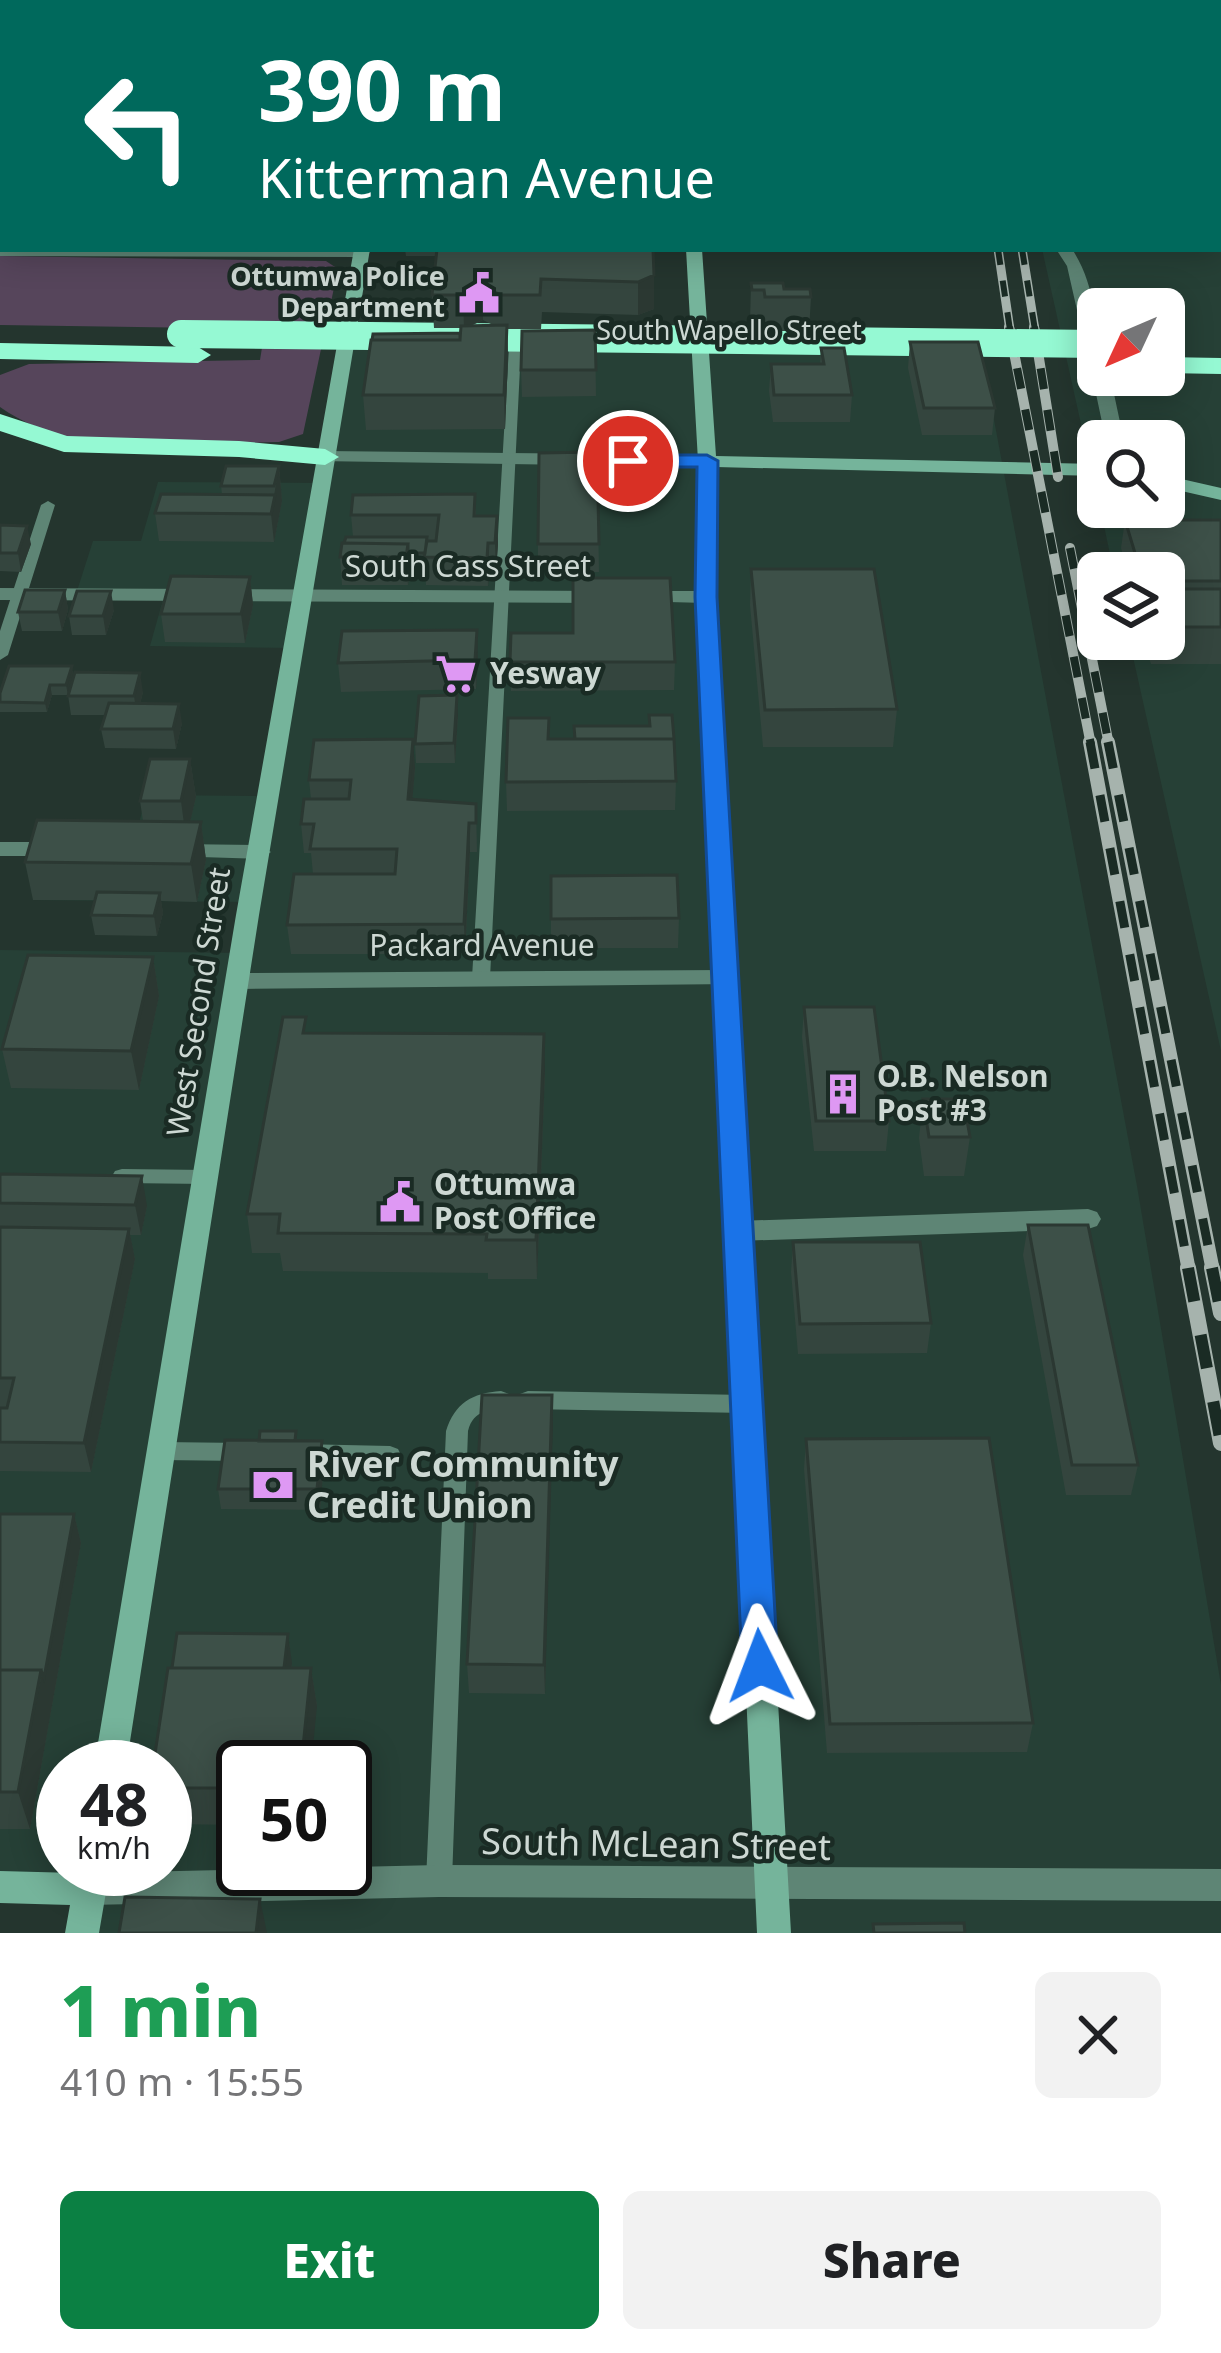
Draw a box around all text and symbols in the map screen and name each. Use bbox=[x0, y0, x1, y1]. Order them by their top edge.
text: 390 m bbox=[258, 31, 506, 146]
icon: left bbox=[60, 48, 216, 204]
text: Kitterman Avenue bbox=[258, 140, 715, 214]
place label: Ottumwa Police Department bbox=[230, 257, 445, 325]
public building icon: Ottumwa Police Department bbox=[456, 270, 502, 316]
north arrow bbox=[1077, 288, 1185, 396]
map controls bbox=[1077, 288, 1185, 660]
street label: South Wapello Street bbox=[596, 311, 862, 348]
pin bbox=[577, 410, 679, 512]
button: search bbox=[1077, 420, 1185, 528]
icon: arrive bbox=[595, 428, 661, 494]
street label: South Cass Street bbox=[345, 545, 591, 586]
button: layers bbox=[1077, 552, 1185, 660]
supermarket icon: Yesway bbox=[433, 651, 479, 697]
place label: Yesway bbox=[490, 652, 602, 693]
street label: West Second Street bbox=[156, 864, 239, 1139]
street label: Packard Avenue bbox=[369, 924, 595, 965]
place label: O.B. Nelson Post #3 bbox=[877, 1055, 1048, 1130]
building icon: O.B. Nelson Post #3 bbox=[820, 1071, 866, 1117]
place label: Ottumwa Post Office bbox=[434, 1163, 597, 1238]
public building icon: Ottumwa Post Office bbox=[377, 1179, 423, 1225]
place label: River Community Credit Union bbox=[307, 1439, 619, 1529]
bank icon: River Community Credit Union bbox=[250, 1462, 296, 1508]
position arrow bbox=[697, 1603, 823, 1729]
speed limit sign: 50 bbox=[216, 1740, 372, 1896]
text: 48 bbox=[80, 1762, 148, 1844]
street label: South McLean Street bbox=[481, 1816, 831, 1871]
text: km/h bbox=[77, 1827, 151, 1868]
text: 1 min bbox=[60, 1960, 261, 2058]
button: close bbox=[1035, 1972, 1161, 2098]
text: 410 m · 15:55 bbox=[60, 2054, 304, 2107]
button: Exit bbox=[60, 2191, 599, 2329]
button: Share bbox=[623, 2191, 1161, 2329]

